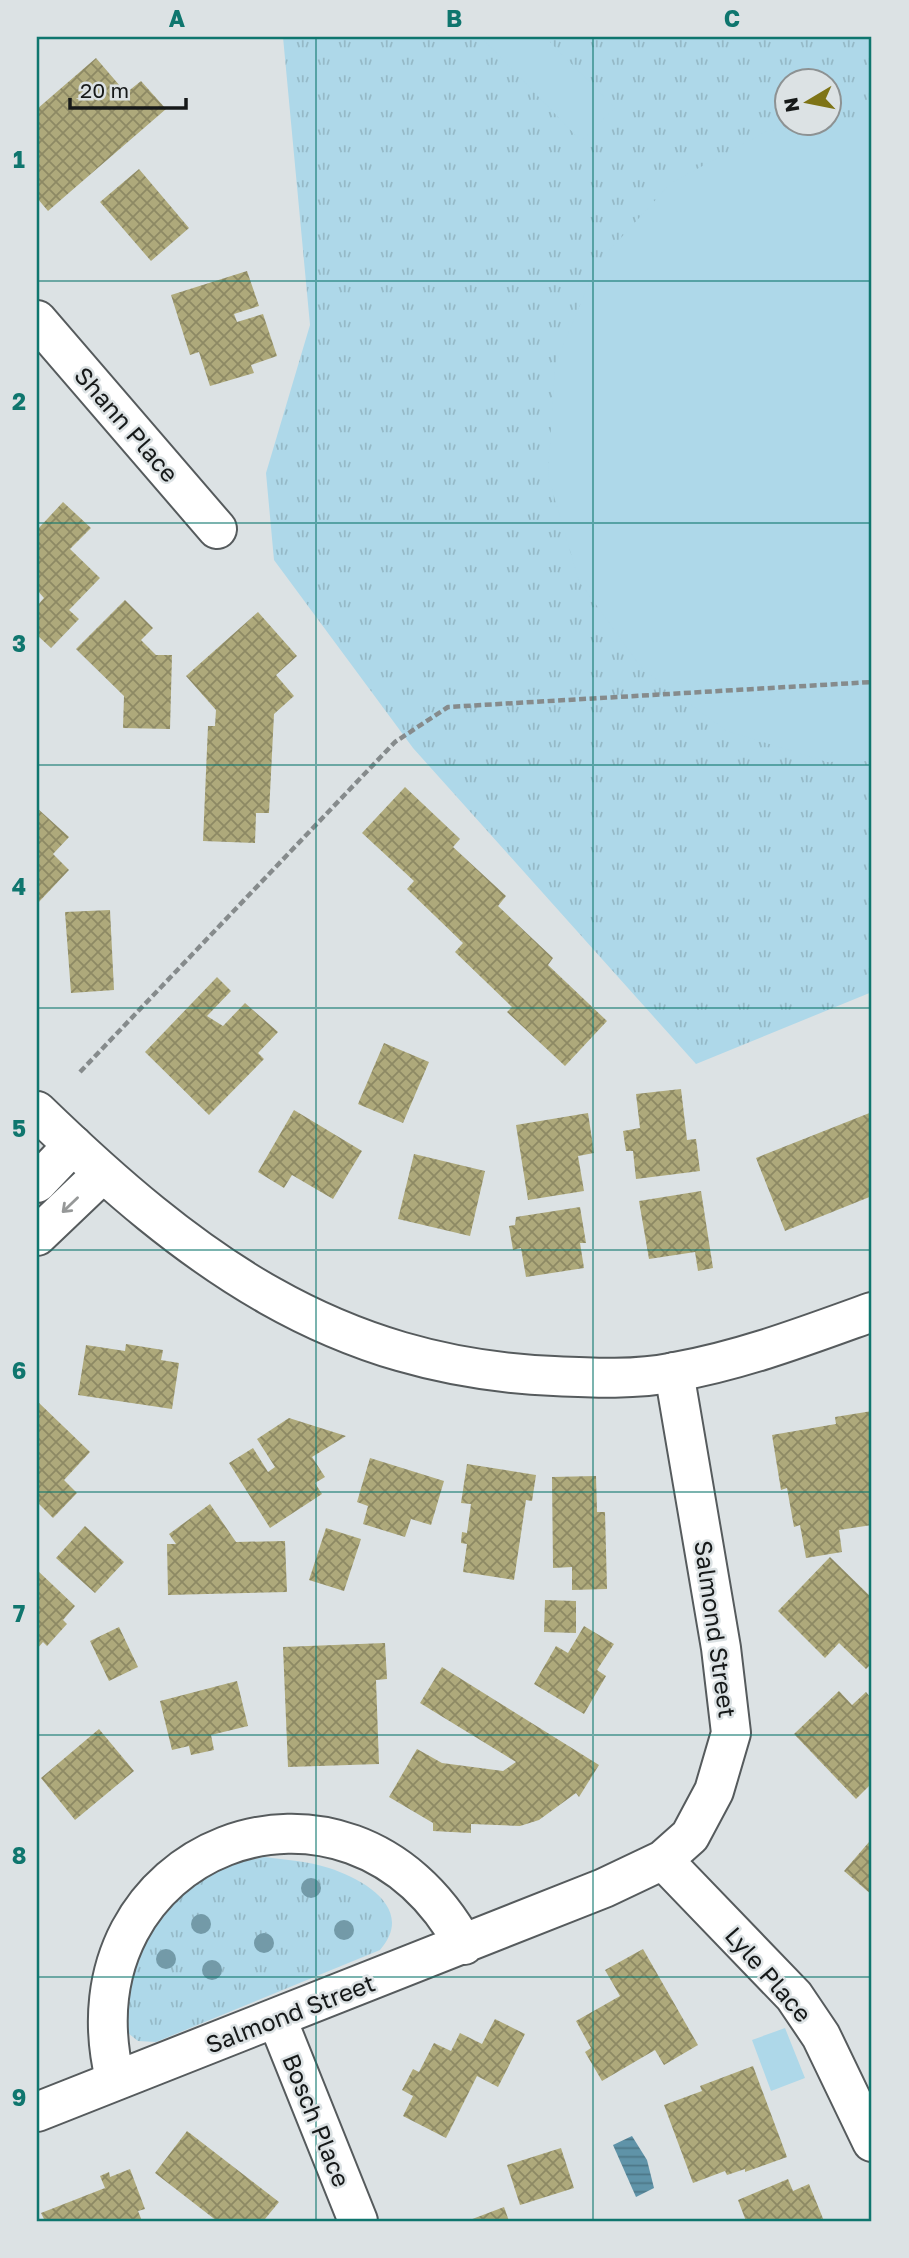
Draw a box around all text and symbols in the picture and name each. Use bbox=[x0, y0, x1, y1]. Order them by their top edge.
text: A bbox=[169, 4, 186, 32]
text: B bbox=[446, 4, 462, 32]
text: C bbox=[724, 4, 740, 32]
scale bar bbox=[70, 66, 186, 110]
north arrow bbox=[772, 66, 842, 136]
text: 20 m bbox=[80, 77, 129, 103]
text: N bbox=[778, 96, 803, 114]
text: 1 bbox=[13, 145, 25, 173]
street label: Shann Place bbox=[69, 360, 185, 488]
text: 2 bbox=[12, 387, 26, 415]
text: 3 bbox=[12, 629, 26, 657]
text: 4 bbox=[12, 872, 26, 900]
text: 5 bbox=[12, 1114, 26, 1142]
one-way arrow bbox=[62, 1196, 79, 1213]
text: 6 bbox=[12, 1356, 26, 1384]
street label: Salmond Street bbox=[689, 1538, 743, 1720]
text: 7 bbox=[13, 1599, 25, 1627]
text: 8 bbox=[12, 1841, 26, 1869]
street label: Lyle Place bbox=[720, 1921, 818, 2027]
street label: Salmond Street bbox=[201, 1967, 379, 2059]
street label: Bosch Place bbox=[277, 2049, 357, 2191]
text: 9 bbox=[12, 2083, 26, 2111]

